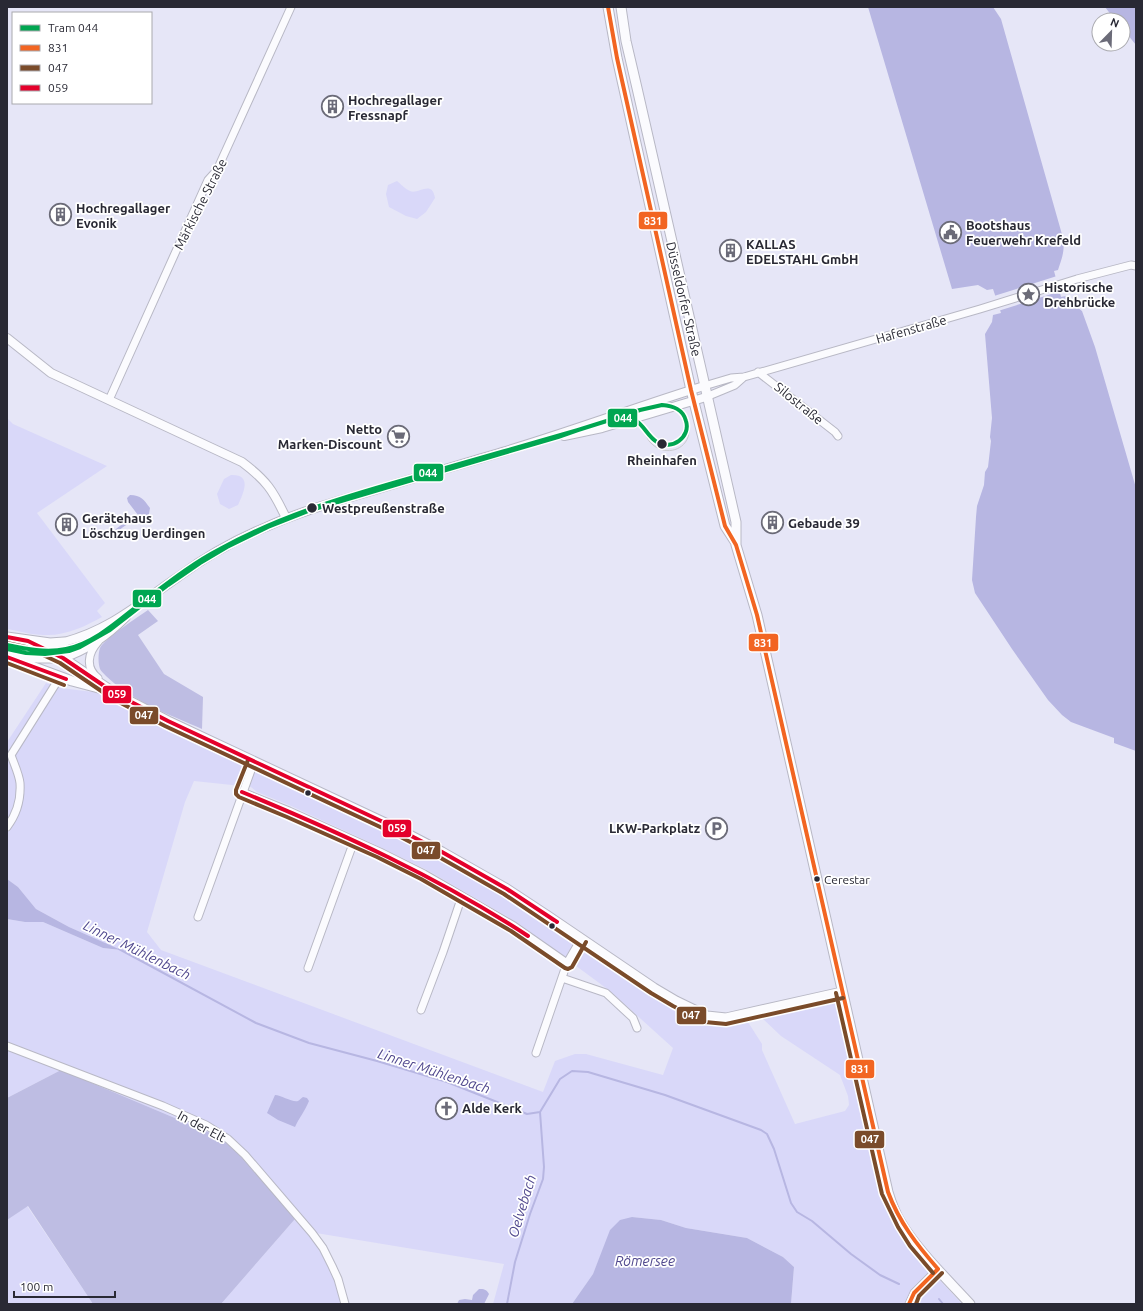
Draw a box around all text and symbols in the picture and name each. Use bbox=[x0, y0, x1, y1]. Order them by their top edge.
legend bbox=[12, 12, 152, 104]
north arrow bbox=[1091, 12, 1131, 52]
text: N bbox=[1109, 16, 1121, 30]
text: Tram 044 bbox=[48, 21, 99, 34]
text: 831 bbox=[48, 41, 68, 54]
text: 047 bbox=[48, 61, 68, 74]
text: 059 bbox=[48, 81, 68, 94]
place label: Hochregallager Fressnapf bbox=[348, 93, 443, 122]
building icon: Hochregallager Fressnapf bbox=[319, 94, 345, 120]
street label: Märkische Straße bbox=[171, 156, 229, 252]
place label: Hochregallager Evonik bbox=[76, 201, 171, 230]
building icon: Hochregallager Evonik bbox=[47, 202, 73, 228]
line badge: 831 bbox=[638, 211, 668, 230]
text: 831 bbox=[644, 215, 662, 227]
place label: Bootshaus Feuerwehr Krefeld bbox=[966, 218, 1081, 247]
public building icon: Bootshaus Feuerwehr Krefeld bbox=[937, 219, 963, 245]
place label: KALLAS EDELSTAHL GmbH bbox=[746, 237, 859, 266]
building icon: KALLAS EDELSTAHL GmbH bbox=[718, 238, 744, 264]
street label: Düsseldorfer Straße bbox=[664, 240, 704, 358]
place label: Historische Drehbrücke bbox=[1044, 280, 1115, 309]
place icon: Historische Drehbrücke bbox=[1015, 281, 1041, 307]
street label: Hafenstraße bbox=[874, 312, 948, 346]
street label: Silostraße bbox=[772, 379, 826, 427]
line badge: 044 bbox=[607, 408, 638, 428]
text: 044 bbox=[614, 412, 632, 424]
place label: Netto Marken-Discount bbox=[278, 422, 382, 451]
supermarket icon: Netto Marken-Discount bbox=[385, 423, 411, 449]
marker: Rheinhafen bbox=[655, 437, 669, 451]
place label: Rheinhafen bbox=[627, 453, 697, 467]
line badge: 044 bbox=[413, 463, 444, 482]
text: 044 bbox=[419, 467, 437, 479]
marker: Westpreußenstraße bbox=[305, 501, 319, 515]
place label: Westpreußenstraße bbox=[322, 501, 445, 515]
building icon: Gebaude 39 bbox=[760, 510, 786, 536]
place label: Gerätehaus Löschzug Uerdingen bbox=[82, 511, 205, 540]
building icon: Gerätehaus Löschzug Uerdingen bbox=[54, 512, 80, 538]
place label: Gebaude 39 bbox=[788, 516, 860, 530]
line badge: 044 bbox=[132, 589, 162, 608]
text: 044 bbox=[138, 593, 156, 605]
line badge: 831 bbox=[748, 633, 779, 652]
text: 831 bbox=[754, 637, 772, 649]
line badge: 059 bbox=[102, 685, 132, 704]
text: 059 bbox=[108, 688, 126, 700]
line badge: 047 bbox=[129, 706, 159, 725]
text: 047 bbox=[135, 709, 153, 721]
unlabelled marker bbox=[303, 788, 313, 798]
parking icon: LKW-Parkplatz bbox=[703, 815, 729, 841]
line badge: 059 bbox=[382, 819, 412, 838]
place label: LKW-Parkplatz bbox=[609, 821, 700, 835]
text: 059 bbox=[388, 822, 406, 834]
line badge: 047 bbox=[411, 841, 441, 860]
text: 047 bbox=[417, 844, 435, 856]
place label: Cerestar bbox=[824, 873, 870, 886]
marker: Cerestar bbox=[812, 874, 822, 884]
water label: Linner Mühlenbach bbox=[81, 917, 193, 983]
unlabelled marker bbox=[547, 921, 557, 931]
line badge: 047 bbox=[676, 1006, 707, 1025]
text: 047 bbox=[682, 1009, 700, 1021]
water label: Linner Mühlenbach bbox=[376, 1045, 492, 1097]
line badge: 831 bbox=[845, 1059, 875, 1079]
text: 831 bbox=[851, 1063, 869, 1075]
church icon: Alde Kerk bbox=[434, 1095, 460, 1121]
place label: Alde Kerk bbox=[462, 1101, 522, 1115]
street label: In der Elt bbox=[176, 1108, 228, 1144]
line badge: 047 bbox=[854, 1130, 885, 1149]
text: 047 bbox=[861, 1133, 879, 1145]
water label: Oelvebach bbox=[505, 1173, 539, 1239]
water label: Römersee bbox=[615, 1253, 675, 1269]
scale bar bbox=[14, 1273, 115, 1299]
text: 100 m bbox=[20, 1280, 53, 1293]

